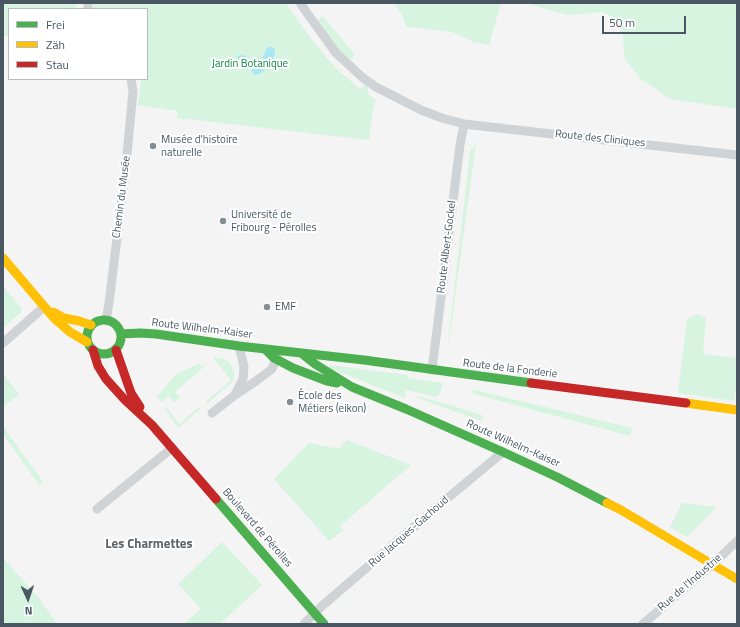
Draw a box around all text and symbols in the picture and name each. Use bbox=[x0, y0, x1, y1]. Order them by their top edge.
legend bbox=[8, 8, 148, 80]
scale bar bbox=[604, 8, 688, 34]
text: 50 m bbox=[609, 13, 635, 32]
text: Frei bbox=[46, 15, 65, 34]
text: Zäh bbox=[46, 35, 65, 54]
text: Stau bbox=[46, 55, 69, 74]
park label: Jardin Botanique bbox=[212, 57, 288, 71]
street label: Route des Cliniques bbox=[554, 128, 646, 150]
place label: Musée d'histoire naturelle bbox=[161, 133, 238, 159]
marker: Musée d'histoire naturelle bbox=[148, 141, 158, 151]
street label: Chemin du Musée bbox=[110, 155, 134, 239]
street label: Route Albert-Gockel bbox=[435, 200, 459, 294]
place label: Université de Fribourg - Pérolles bbox=[231, 208, 317, 234]
marker: Université de Fribourg - Pérolles bbox=[218, 216, 228, 226]
place label: EMF bbox=[275, 300, 296, 314]
marker: EMF bbox=[262, 302, 272, 312]
street label: Route Wilhelm-Kaiser bbox=[151, 316, 253, 342]
street label: Route de la Fonderie bbox=[462, 357, 558, 381]
place label: École des Métiers (eikon) bbox=[298, 389, 366, 415]
marker: École des Métiers (eikon) bbox=[285, 397, 295, 407]
street label: Route Wilhelm-Kaiser bbox=[464, 417, 562, 471]
street label: Boulevard de Pérolles bbox=[219, 486, 295, 570]
street label: Rue Jacques-Gachoud bbox=[366, 494, 452, 570]
district label: Les Charmettes bbox=[105, 537, 193, 553]
street label: Rue de l'Industrie bbox=[655, 552, 725, 614]
north arrow bbox=[8, 579, 48, 619]
text: N bbox=[24, 603, 33, 619]

